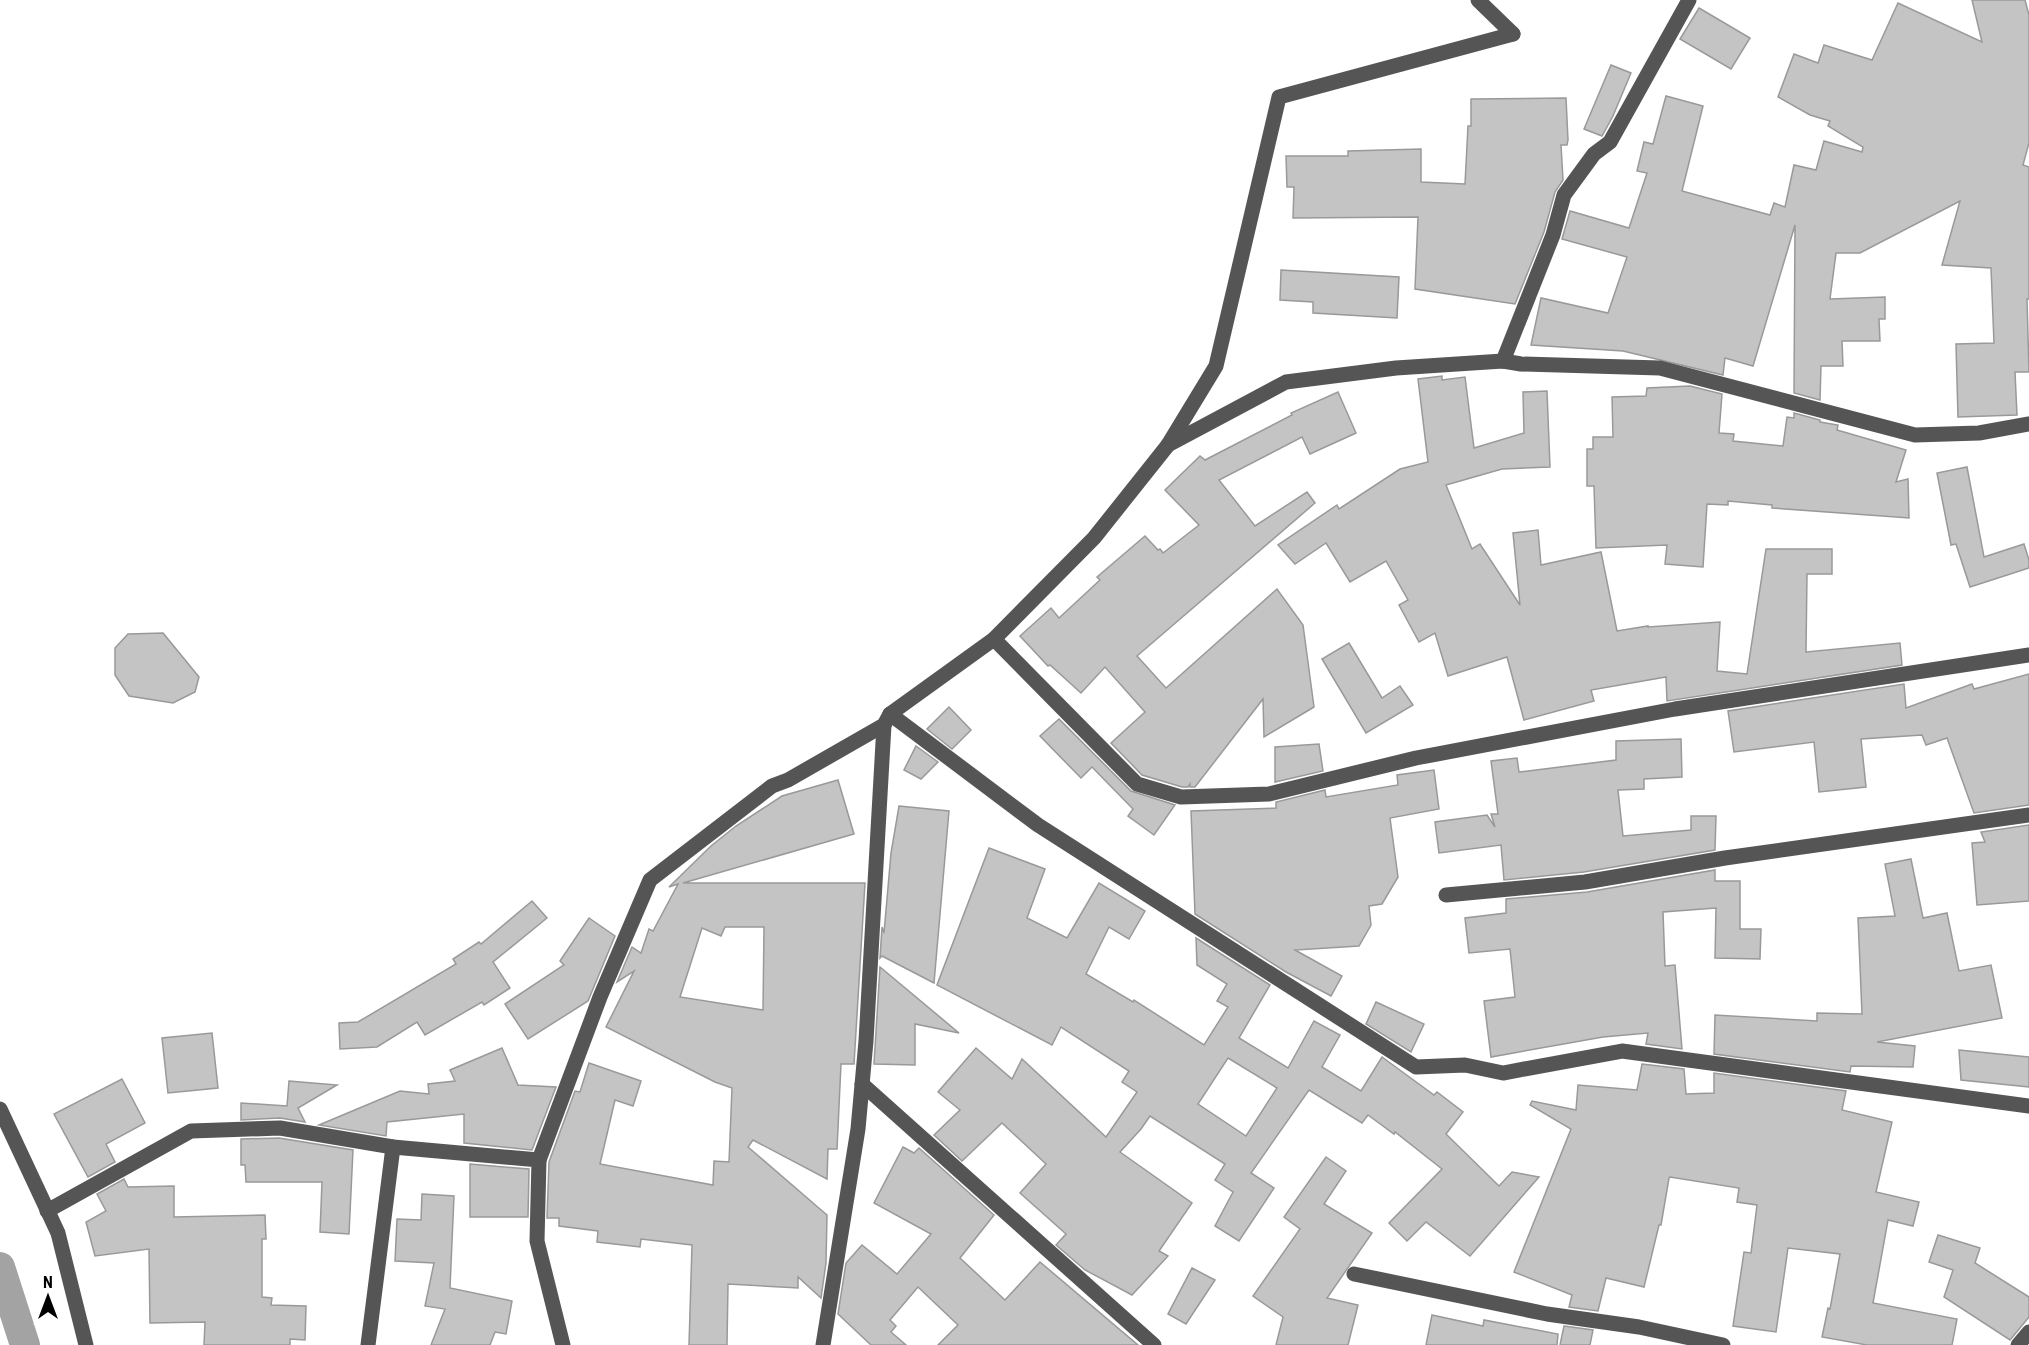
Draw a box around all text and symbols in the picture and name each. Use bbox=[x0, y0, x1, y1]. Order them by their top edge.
north arrow bbox=[18, 1267, 78, 1327]
text: N bbox=[43, 1273, 53, 1292]

